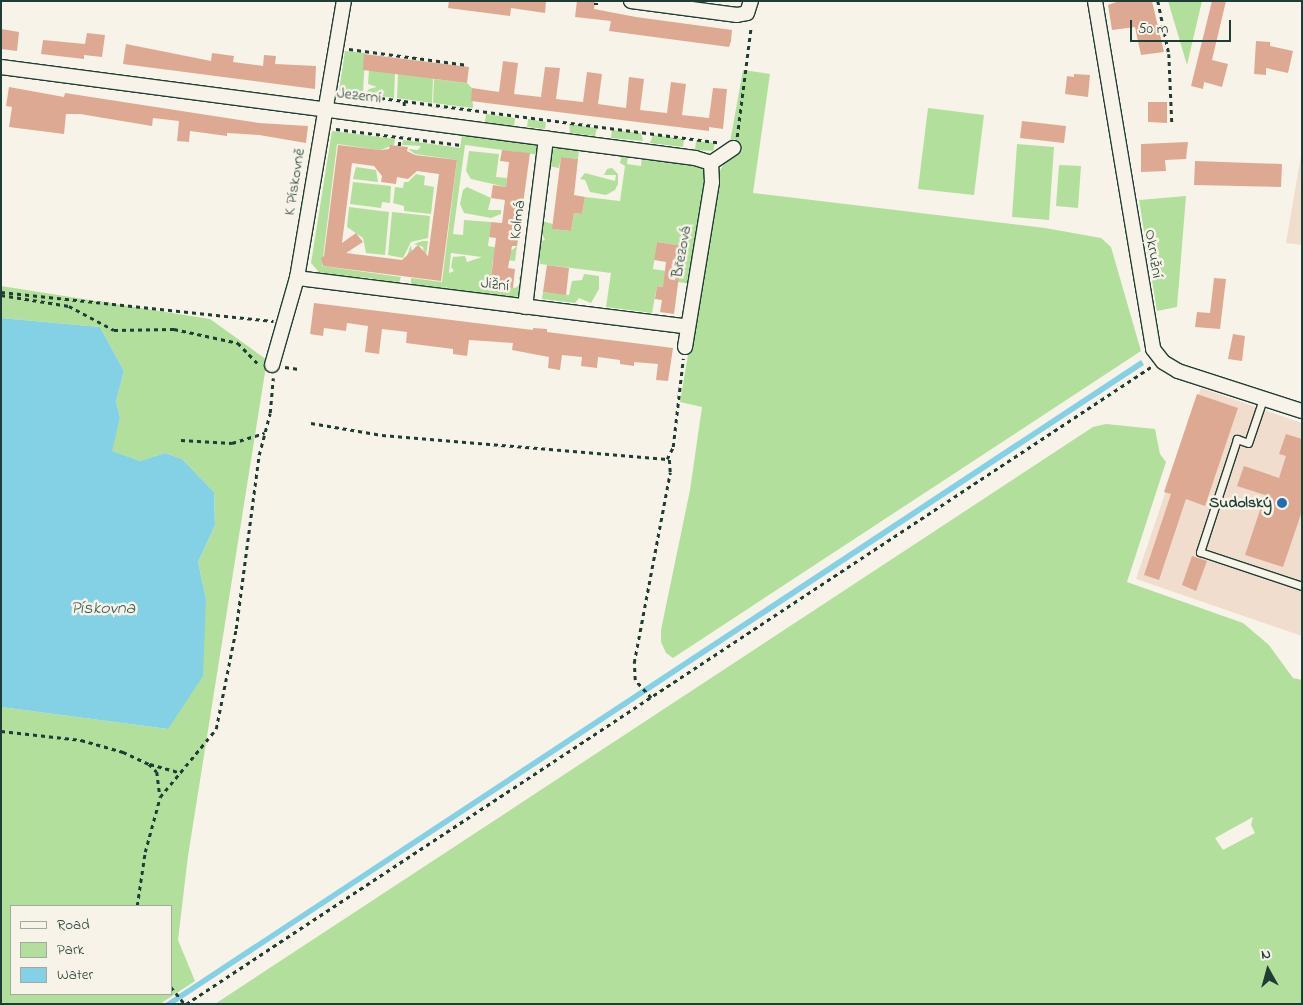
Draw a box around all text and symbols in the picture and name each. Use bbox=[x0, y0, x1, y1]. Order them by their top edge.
scale bar bbox=[1133, 10, 1234, 42]
text: 50 m bbox=[1138, 18, 1168, 40]
street label: Jezerní bbox=[336, 84, 382, 108]
street label: K Pískovně bbox=[280, 147, 310, 217]
street label: Kolmá bbox=[506, 200, 530, 240]
street label: Březová bbox=[668, 225, 696, 279]
street label: Okružní bbox=[1140, 228, 1166, 280]
street label: Jižní bbox=[480, 274, 510, 296]
place label: Sudolský bbox=[1209, 493, 1272, 513]
marker: Sudolský bbox=[1276, 497, 1288, 509]
water label: Pískovna bbox=[71, 598, 135, 620]
legend bbox=[10, 905, 172, 995]
text: Road bbox=[57, 914, 90, 936]
text: Park bbox=[57, 939, 84, 961]
text: N bbox=[1260, 944, 1272, 966]
north arrow bbox=[1243, 945, 1293, 995]
text: Water bbox=[57, 964, 93, 986]

